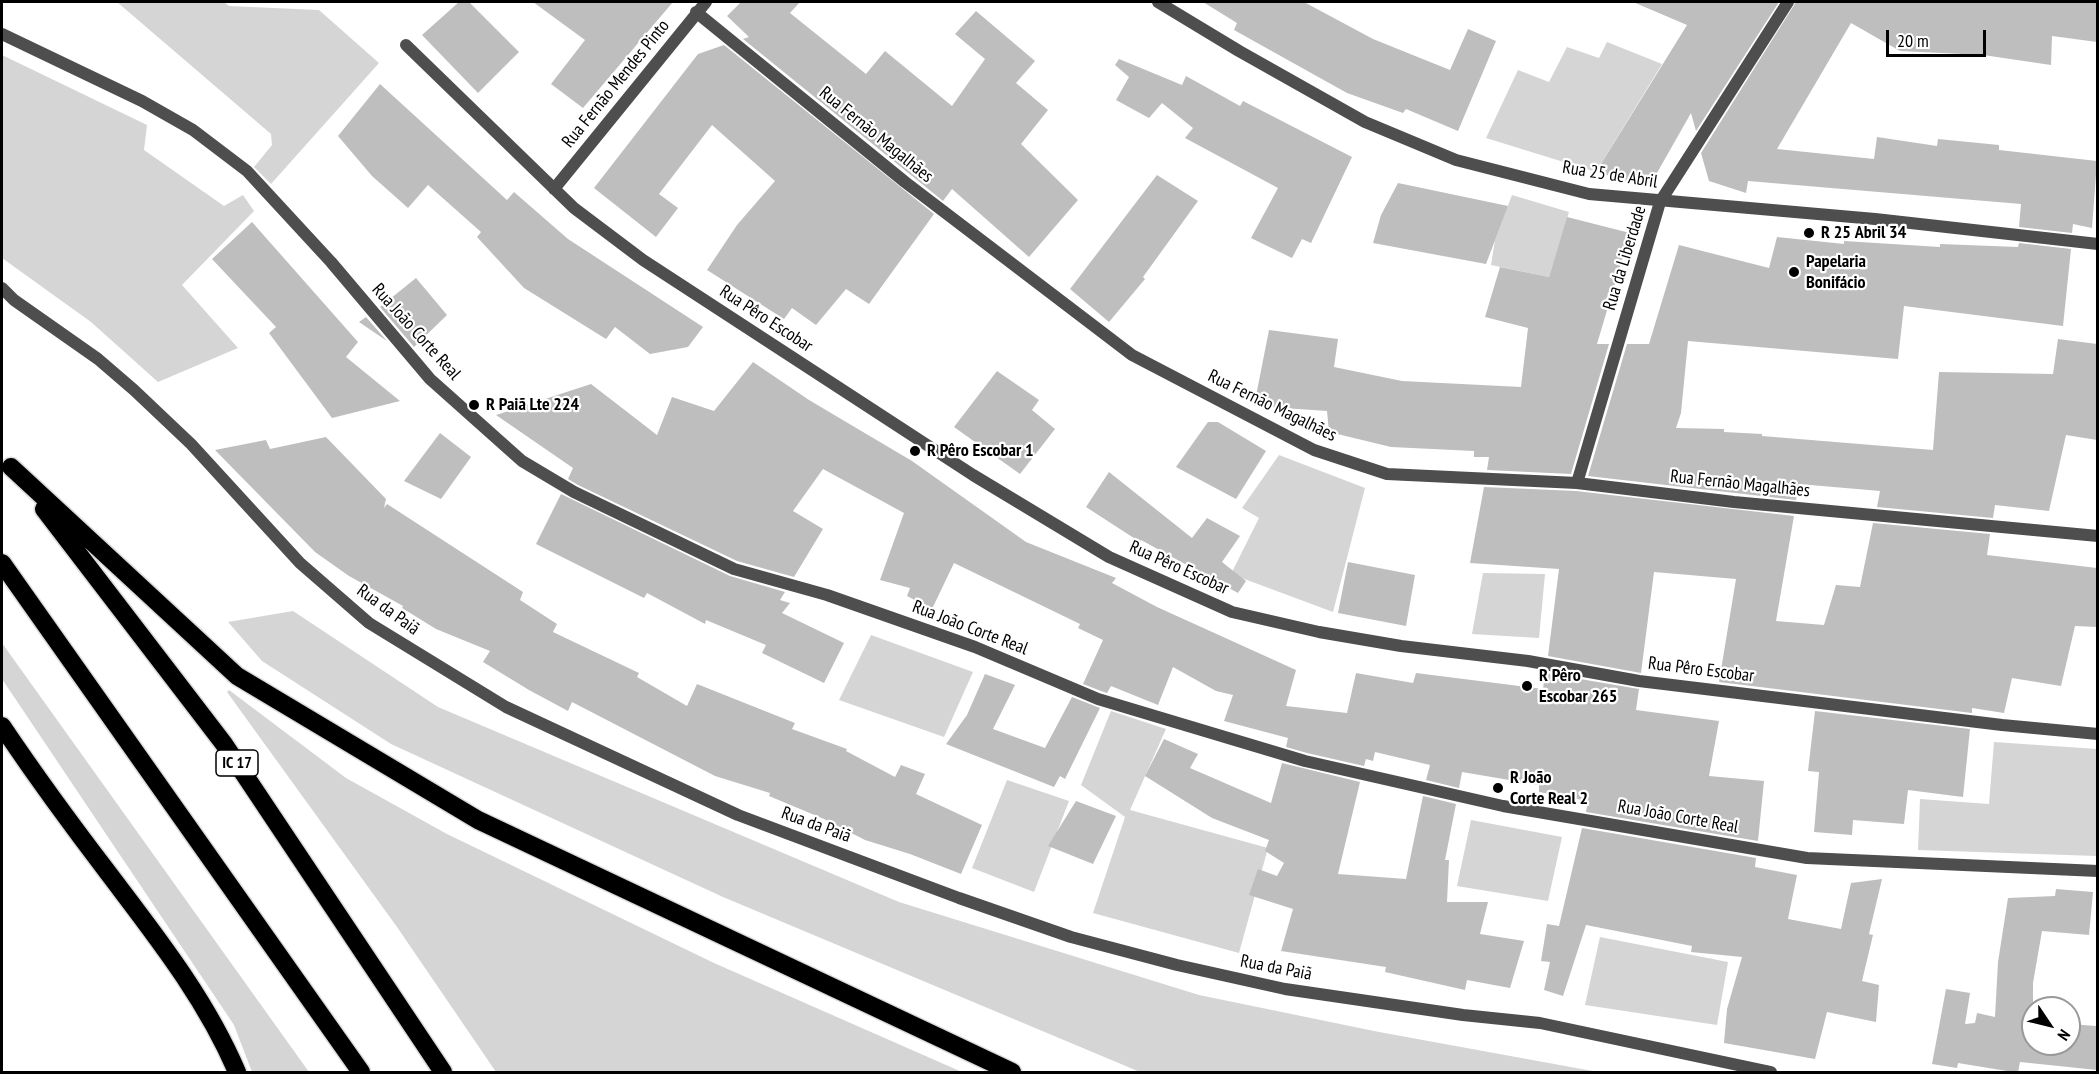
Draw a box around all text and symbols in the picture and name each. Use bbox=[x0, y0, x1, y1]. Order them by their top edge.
street label: Rua Fernão Mendes Pinto bbox=[558, 16, 674, 152]
scale bar bbox=[1889, 18, 1990, 56]
text: 20 m bbox=[1897, 29, 1929, 52]
street label: Rua Fernão Magalhães bbox=[815, 82, 937, 188]
street label: Rua 25 de Abril bbox=[1561, 157, 1659, 193]
street label: Rua da Liberdade bbox=[1599, 203, 1651, 313]
place label: R 25 Abril 34 bbox=[1821, 222, 1906, 244]
marker: R 25 Abril 34 bbox=[1802, 226, 1816, 240]
place label: Papelaria Bonifácio bbox=[1806, 251, 1866, 294]
marker: Papelaria Bonifácio bbox=[1787, 265, 1801, 279]
street label: Rua João Corte Real bbox=[367, 279, 465, 385]
street label: Rua Pêro Escobar bbox=[715, 281, 817, 357]
street label: Rua Fernão Magalhães bbox=[1204, 366, 1340, 446]
place label: R Paiã Lte 224 bbox=[486, 394, 579, 416]
marker: R Paiã Lte 224 bbox=[467, 398, 481, 412]
place label: R Pêro Escobar 1 bbox=[927, 440, 1034, 462]
marker: R Pêro Escobar 1 bbox=[908, 444, 922, 458]
street label: Rua Fernão Magalhães bbox=[1669, 466, 1811, 502]
street label: Rua Pêro Escobar bbox=[1126, 536, 1232, 600]
street label: Rua da Paiã bbox=[352, 580, 424, 640]
street label: Rua João Corte Real bbox=[909, 596, 1031, 660]
street label: Rua Pêro Escobar bbox=[1647, 653, 1755, 687]
place label: R Pêro Escobar 265 bbox=[1539, 665, 1617, 708]
marker: R Pêro Escobar 265 bbox=[1520, 679, 1534, 693]
road number: IC 17 bbox=[216, 750, 258, 776]
place label: R João Corte Real 2 bbox=[1510, 767, 1588, 810]
marker: R João Corte Real 2 bbox=[1491, 781, 1505, 795]
street label: Rua João Corte Real bbox=[1616, 796, 1740, 838]
street label: Rua da Paiã bbox=[778, 803, 854, 847]
street label: Rua da Paiã bbox=[1238, 951, 1314, 985]
north arrow bbox=[2021, 996, 2081, 1056]
text: N bbox=[2053, 1026, 2075, 1044]

